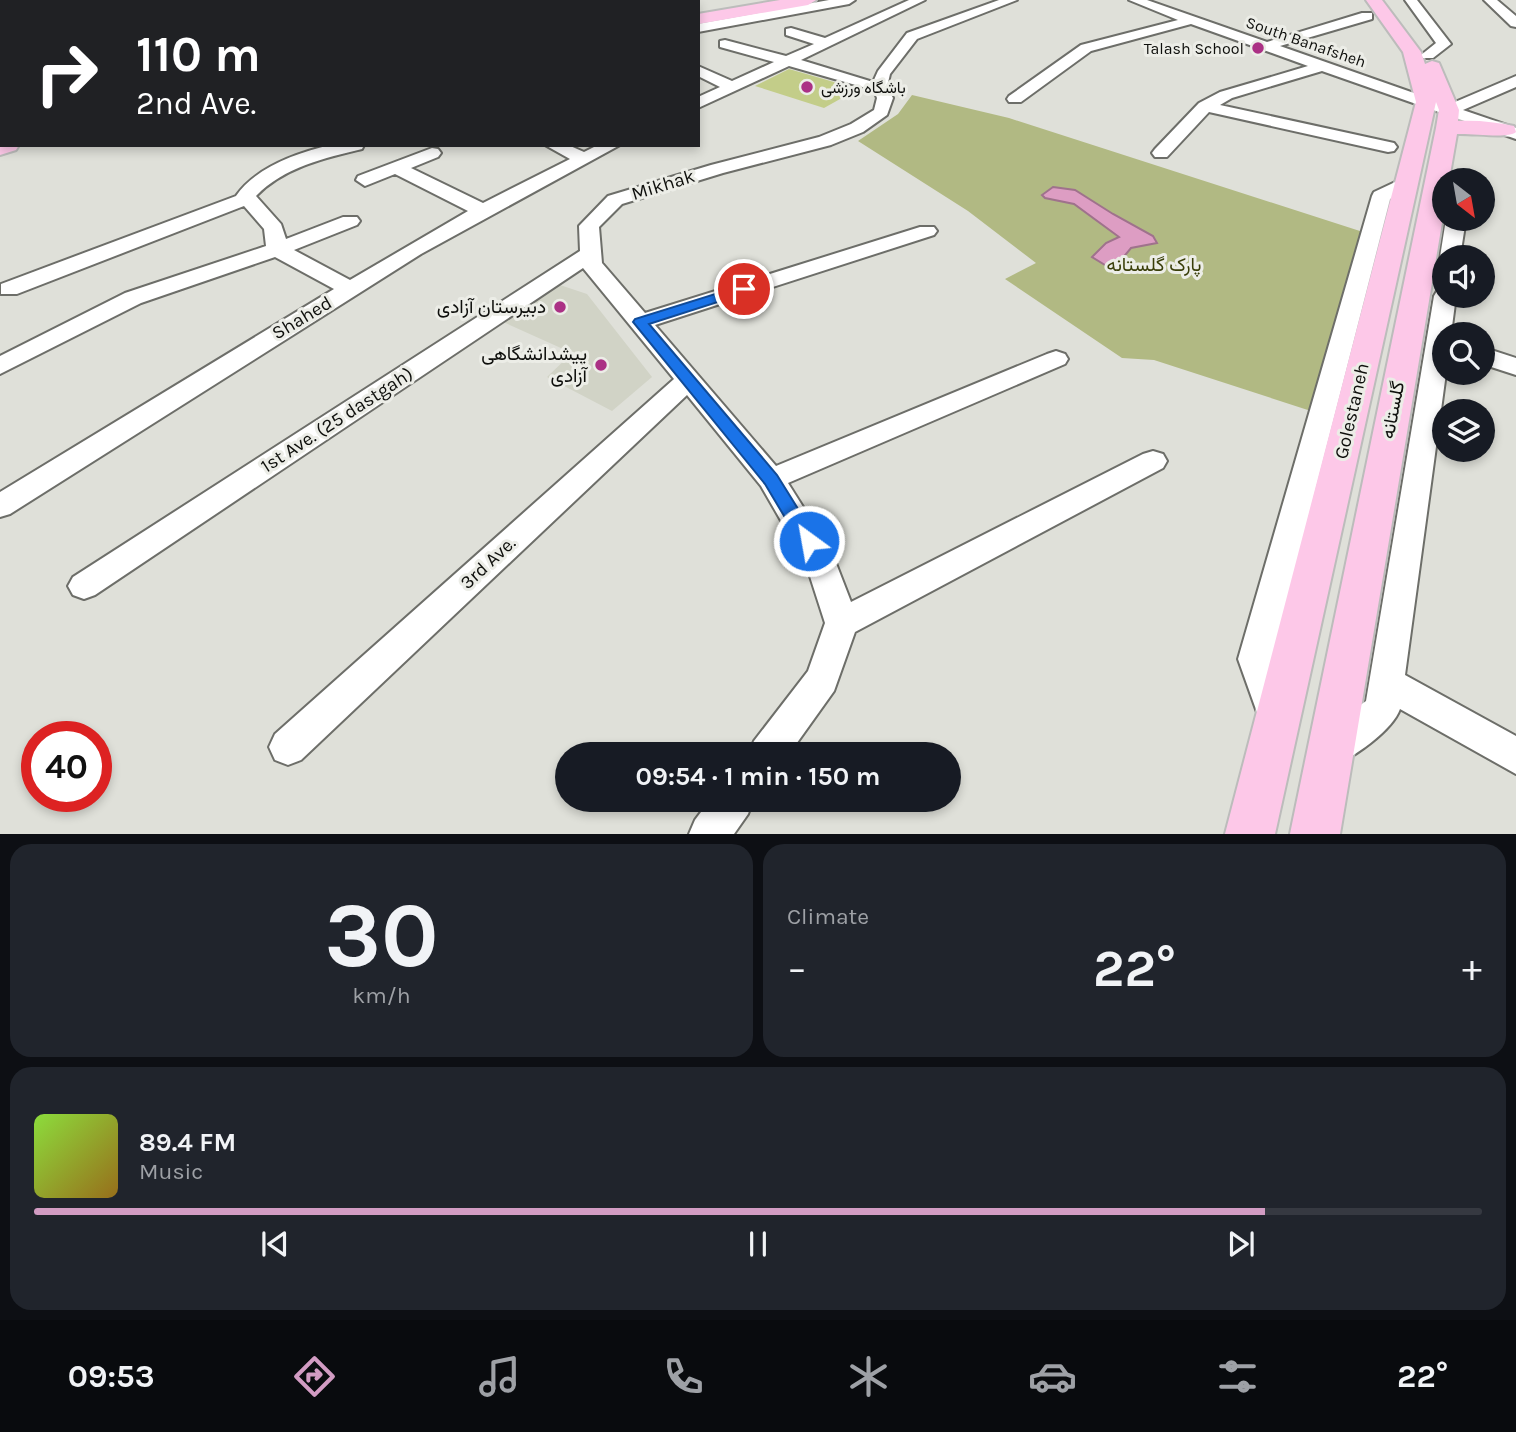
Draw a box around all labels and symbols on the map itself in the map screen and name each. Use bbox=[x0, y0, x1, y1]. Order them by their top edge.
street label: South Banafsheh bbox=[1243, 13, 1369, 71]
place label: Talash School bbox=[1144, 39, 1244, 58]
marker: Talash School bbox=[1250, 40, 1266, 56]
place label: باشگاه ورزشی bbox=[821, 78, 906, 98]
marker: باشگاه ورزشی bbox=[799, 79, 815, 95]
street label: Mikhak bbox=[629, 165, 698, 205]
north arrow bbox=[1432, 168, 1494, 231]
park label: پارک گلستانه bbox=[1107, 254, 1201, 278]
pin bbox=[714, 259, 774, 319]
street label: Shahed bbox=[268, 292, 336, 344]
place label: دبیرستان آزادی bbox=[437, 296, 546, 318]
marker: دبیرستان آزادی bbox=[552, 299, 568, 315]
place label: پیشدانشگاهی آزادی bbox=[481, 343, 589, 387]
marker: پیشدانشگاهی آزادی bbox=[593, 357, 609, 373]
street label: Golestaneh bbox=[1330, 361, 1374, 461]
street label: 1st Ave. (25 dastgah) bbox=[257, 363, 417, 477]
street label: گلستانه bbox=[1377, 379, 1409, 441]
position arrow bbox=[772, 504, 846, 578]
street label: 3rd Ave. bbox=[456, 532, 520, 594]
speed limit sign: 40 bbox=[21, 721, 112, 812]

